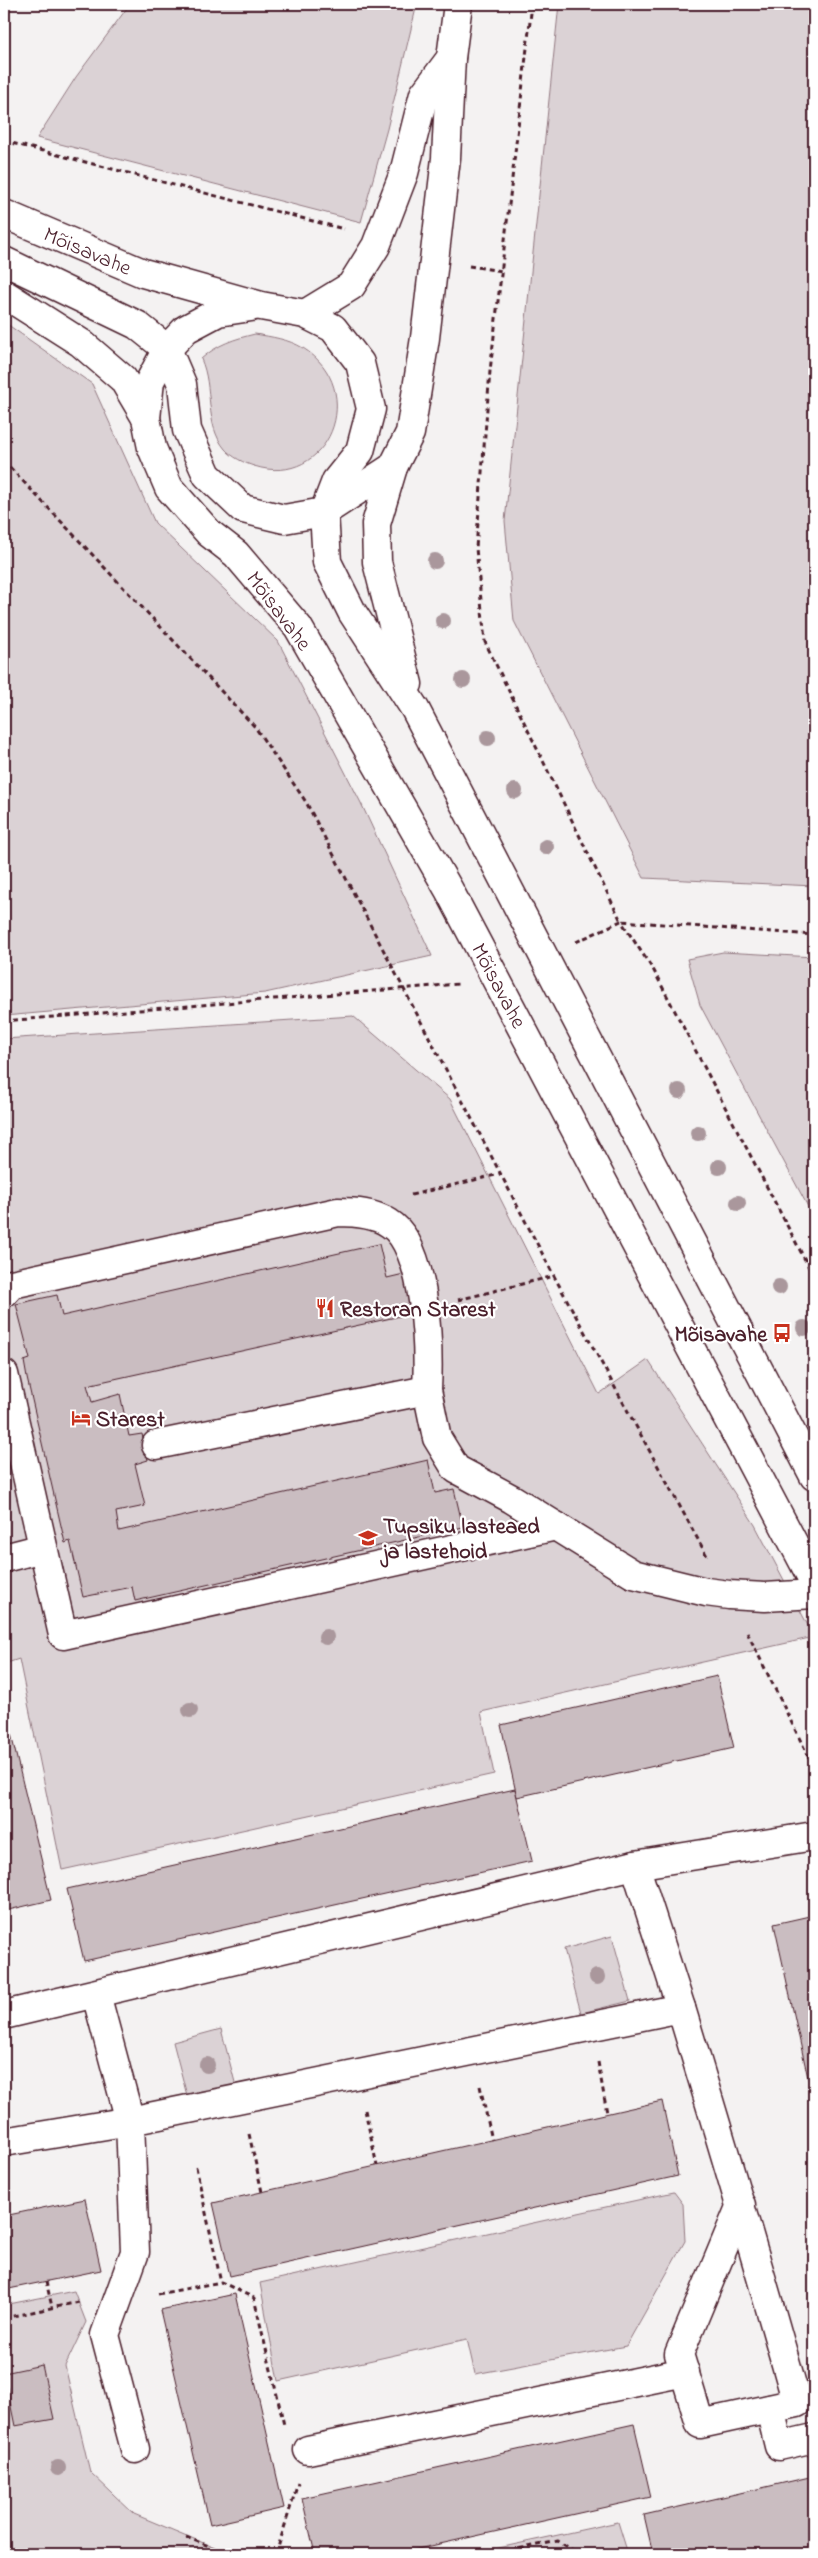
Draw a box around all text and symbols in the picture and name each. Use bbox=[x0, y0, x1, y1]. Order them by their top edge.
street label: Mõisavahe bbox=[38, 220, 136, 286]
street label: Mõisavahe bbox=[237, 565, 318, 658]
street label: Mõisavahe bbox=[462, 938, 533, 1035]
place label: Restoran Starest bbox=[340, 1295, 496, 1327]
restaurant icon: Restoran Starest bbox=[314, 1297, 336, 1319]
place label: Mõisavahe bbox=[674, 1320, 768, 1352]
bus stop icon: Mõisavahe bbox=[771, 1322, 793, 1344]
place label: Starest bbox=[96, 1405, 165, 1437]
hotel icon: Starest bbox=[70, 1407, 92, 1429]
place label: Tupsiku lasteaed ja lastehoid bbox=[380, 1512, 540, 1569]
school or university icon: Tupsiku lasteaed ja lastehoid bbox=[357, 1527, 379, 1549]

